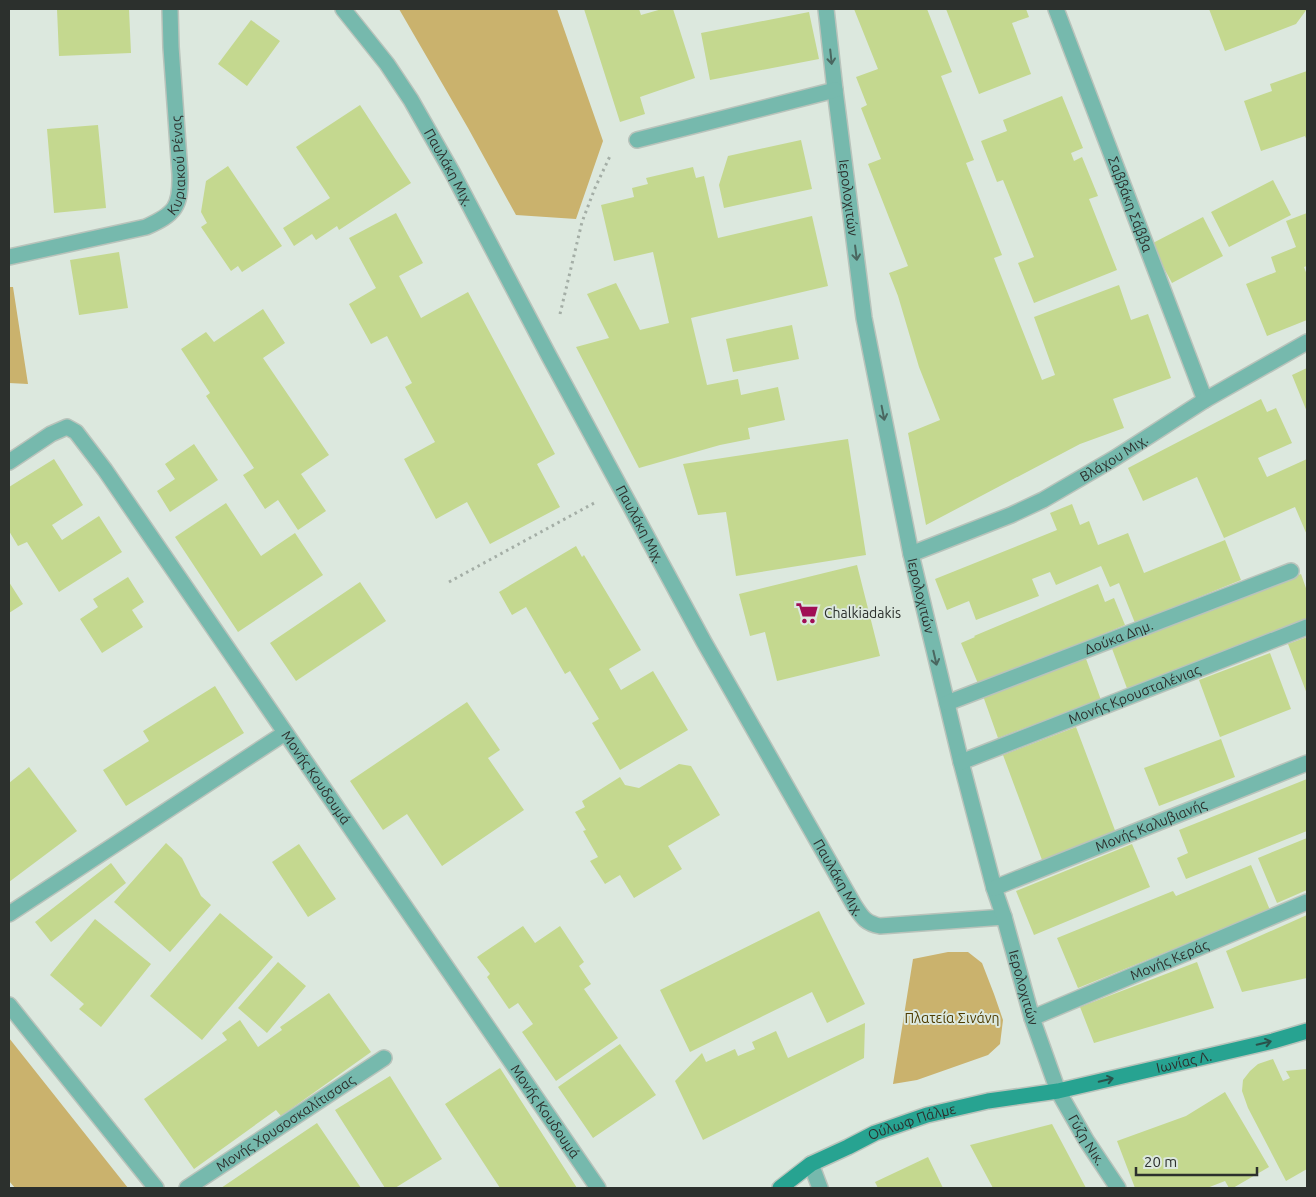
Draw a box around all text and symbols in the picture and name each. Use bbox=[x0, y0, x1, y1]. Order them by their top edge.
one-way arrow bbox=[826, 49, 836, 65]
street label: Κυριακού Ρένας bbox=[164, 115, 188, 218]
street label: Παυλάκη Μιχ. bbox=[421, 126, 477, 209]
street label: Σαββάκη Σάββα bbox=[1105, 154, 1156, 255]
street label: Ιερολοχιτών bbox=[836, 158, 862, 237]
one-way arrow bbox=[851, 245, 861, 261]
one-way arrow bbox=[879, 405, 888, 421]
street label: Βλάχου Μιχ. bbox=[1077, 431, 1151, 485]
street label: Παυλάκη Μιχ. bbox=[613, 483, 668, 566]
street label: Ιερολοχιτών bbox=[904, 556, 938, 636]
supermarket icon: Chalkiadakis bbox=[794, 600, 820, 626]
place label: Chalkiadakis bbox=[824, 605, 901, 621]
street label: Δούκα Δημ. bbox=[1082, 617, 1155, 657]
one-way arrow bbox=[931, 649, 940, 665]
street label: Μονής Κρουσταλένιας bbox=[1066, 661, 1203, 727]
street label: Μονής Κουδουμά bbox=[278, 728, 354, 828]
street label: Μονής Καλυβιανής bbox=[1093, 796, 1209, 855]
street label: Παυλάκη Μιχ. bbox=[810, 836, 867, 919]
street label: Μονής Κεράς bbox=[1128, 936, 1211, 984]
street label: Ιερολοχιτών bbox=[1006, 948, 1042, 1028]
park label: Πλατεία Σινάνη bbox=[904, 1010, 1000, 1026]
one-way arrow bbox=[1255, 1038, 1271, 1047]
street label: Ιωνίας Λ. bbox=[1155, 1048, 1213, 1076]
street label: Μονής Κουδουμά bbox=[508, 1061, 583, 1162]
street label: Μονής Χρυσοσκαλίτισσας bbox=[213, 1071, 358, 1174]
one-way arrow bbox=[1097, 1075, 1113, 1084]
street label: Ούλωφ Πάλμε bbox=[865, 1101, 958, 1143]
street label: Γύζη Νικ. bbox=[1065, 1112, 1109, 1168]
scale bar bbox=[1136, 1144, 1257, 1176]
text: 20 m bbox=[1144, 1153, 1177, 1170]

